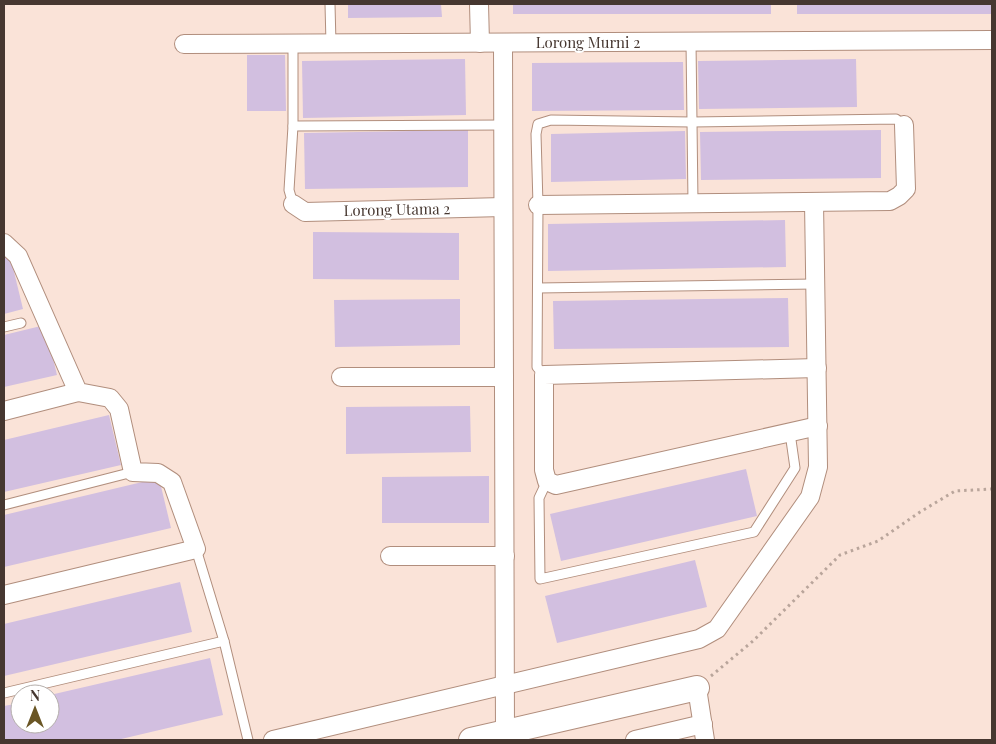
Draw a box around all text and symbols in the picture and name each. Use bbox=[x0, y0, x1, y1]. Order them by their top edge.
street label: Lorong Murni 2 bbox=[536, 32, 640, 52]
street label: Lorong Utama 2 bbox=[344, 198, 450, 220]
north arrow bbox=[10, 684, 60, 734]
text: N bbox=[30, 686, 40, 705]

